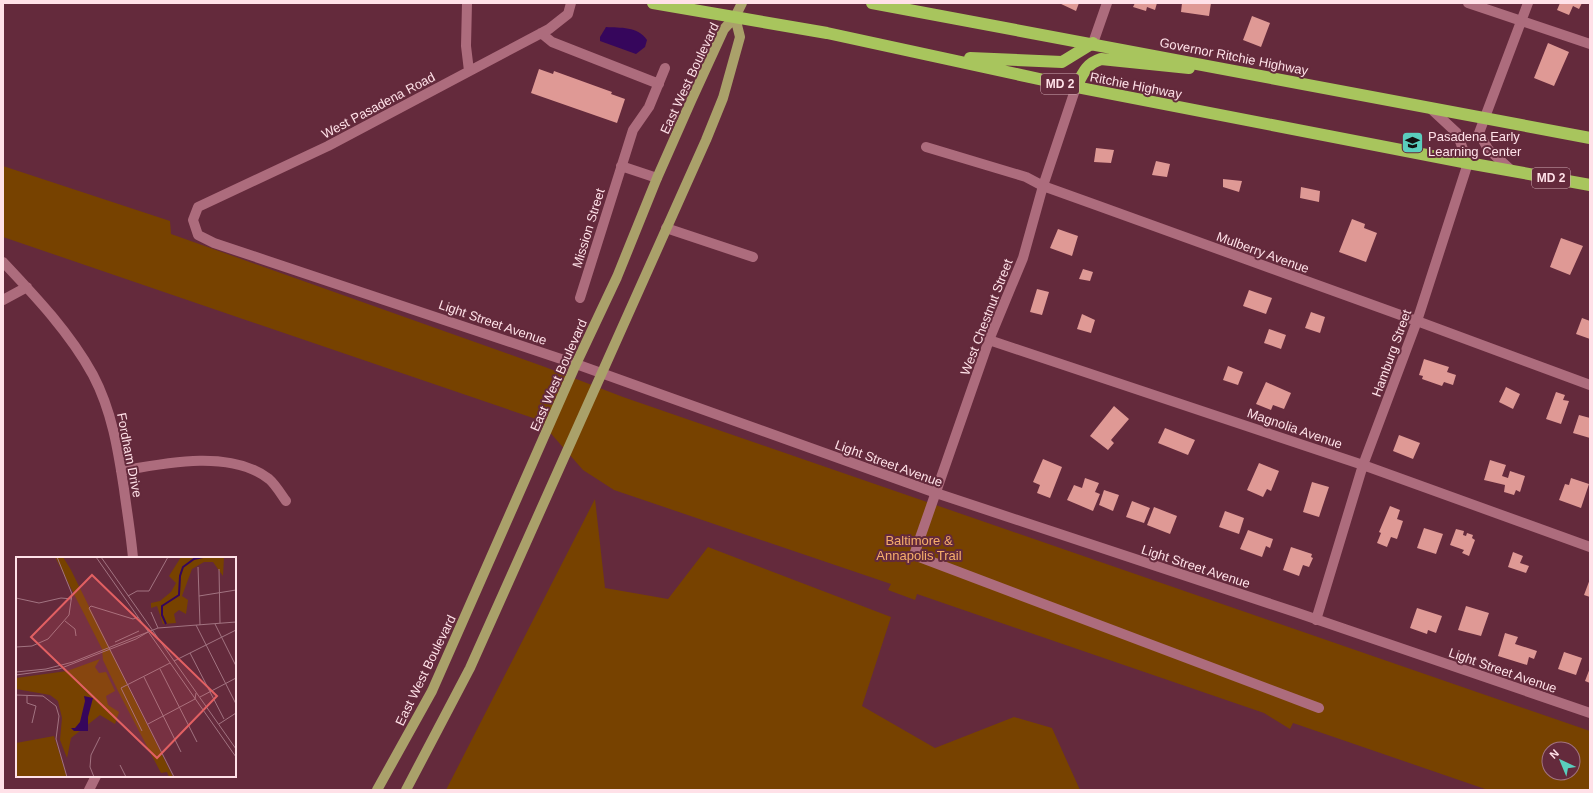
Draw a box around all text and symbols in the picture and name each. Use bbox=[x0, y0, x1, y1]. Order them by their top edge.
street label: East West Boulevard bbox=[657, 20, 722, 136]
street label: Governor Ritchie Highway bbox=[1158, 35, 1310, 78]
street label: West Pasadena Road bbox=[319, 69, 437, 142]
street label: Ritchie Highway bbox=[1089, 69, 1184, 102]
road number: MD 2 bbox=[1041, 74, 1079, 94]
place label: Pasadena Early Learning Center bbox=[1428, 129, 1522, 159]
school or university icon: Pasadena Early Learning Center bbox=[1399, 130, 1425, 156]
road number: MD 2 bbox=[1532, 168, 1570, 188]
street label: Mission Street bbox=[569, 186, 608, 270]
street label: Mulberry Avenue bbox=[1215, 229, 1311, 276]
street label: West Chestnut Street bbox=[957, 257, 1016, 377]
street label: Light Street Avenue bbox=[437, 297, 549, 348]
street label: Hamburg Street bbox=[1369, 307, 1414, 399]
street label: East West Boulevard bbox=[527, 317, 590, 434]
street label: Magnolia Avenue bbox=[1245, 405, 1344, 452]
street label: Fordham Drive bbox=[114, 411, 145, 499]
street label: Light Street Avenue bbox=[833, 437, 945, 490]
park label: Baltimore & Annapolis Trail bbox=[876, 533, 962, 563]
street label: Light Street Avenue bbox=[1140, 542, 1252, 591]
inset map bbox=[16, 557, 236, 777]
street label: East West Boulevard bbox=[392, 612, 459, 728]
street label: Light Street Avenue bbox=[1447, 645, 1559, 696]
north arrow bbox=[1541, 741, 1581, 781]
text: N bbox=[1547, 747, 1561, 761]

